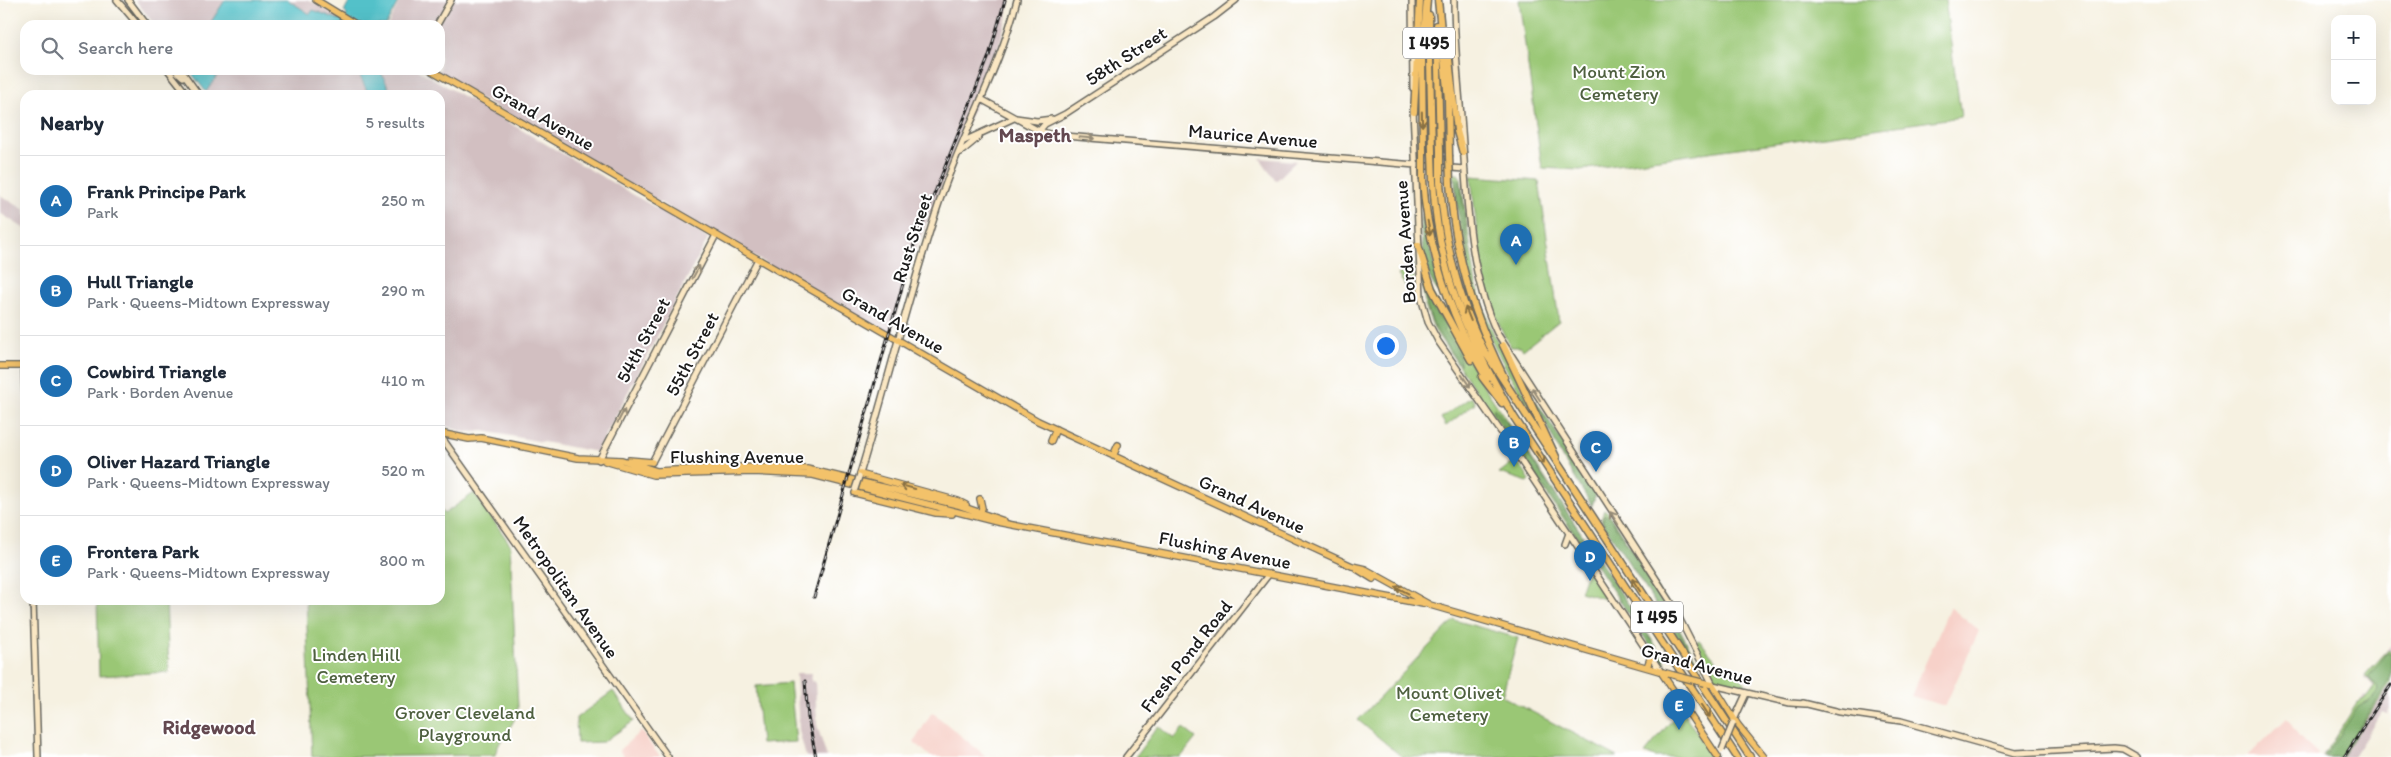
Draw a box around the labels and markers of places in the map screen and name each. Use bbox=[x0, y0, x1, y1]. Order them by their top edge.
pin: A bbox=[1500, 224, 1532, 265]
pin: B bbox=[1498, 426, 1530, 467]
pin: C bbox=[1580, 431, 1612, 472]
pin: D bbox=[1574, 540, 1606, 581]
pin: E bbox=[1663, 689, 1695, 730]

